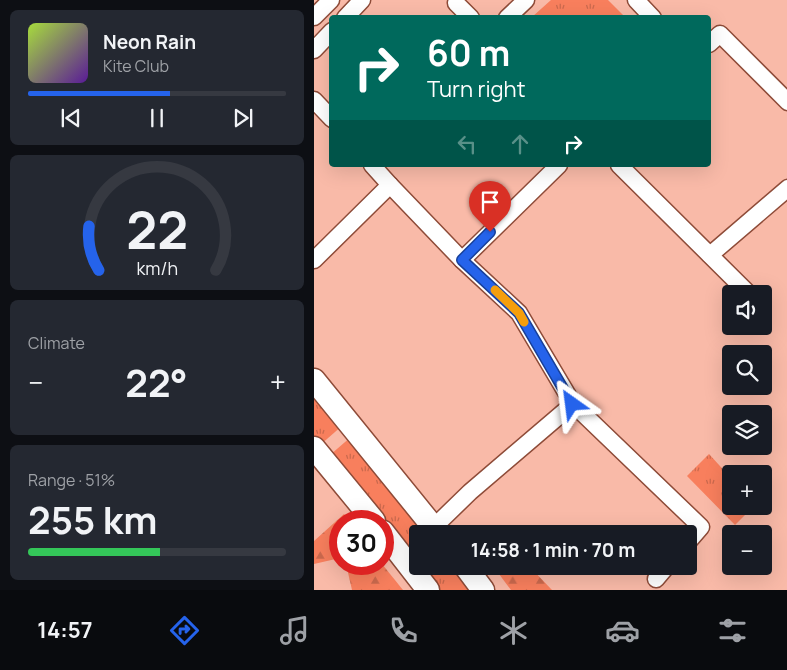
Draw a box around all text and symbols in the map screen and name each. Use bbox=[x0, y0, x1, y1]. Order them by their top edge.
text: Neon Rain bbox=[103, 29, 196, 55]
text: 60 m bbox=[427, 29, 510, 77]
icon: right bbox=[344, 35, 409, 100]
text: Kite Club bbox=[103, 55, 169, 77]
text: Turn right bbox=[427, 74, 525, 104]
icon: previous bbox=[57, 104, 85, 132]
icon: pause bbox=[143, 104, 171, 132]
icon: next bbox=[229, 104, 257, 132]
icon: left bbox=[453, 130, 481, 158]
icon: ahead bbox=[506, 130, 534, 158]
icon: right bbox=[559, 130, 587, 158]
pin bbox=[469, 181, 511, 232]
icon: arrive bbox=[476, 188, 504, 216]
text: 22 bbox=[126, 194, 188, 265]
text: km/h bbox=[136, 256, 178, 280]
map controls bbox=[722, 285, 772, 575]
button: sound bbox=[722, 285, 772, 335]
text: Climate bbox=[28, 332, 85, 354]
button: search bbox=[722, 345, 772, 395]
text: 22° bbox=[125, 356, 188, 408]
text: − bbox=[28, 363, 43, 401]
text: + bbox=[270, 363, 286, 401]
position arrow bbox=[545, 377, 597, 429]
button: layers bbox=[722, 405, 772, 455]
button: + bbox=[722, 465, 772, 515]
text: Range · 51% bbox=[28, 469, 115, 491]
text: 255 km bbox=[28, 493, 157, 545]
speed limit sign: 30 bbox=[329, 510, 394, 575]
button: − bbox=[722, 525, 772, 575]
text: 14:58 · 1 min · 70 m bbox=[471, 537, 635, 563]
icon: directions bbox=[167, 613, 202, 648]
icon: music bbox=[277, 613, 312, 648]
icon: phone bbox=[386, 613, 421, 648]
icon: climate bbox=[496, 613, 531, 648]
icon: car bbox=[605, 613, 640, 648]
icon: filters bbox=[715, 613, 750, 648]
text: 14:57 bbox=[37, 615, 92, 645]

